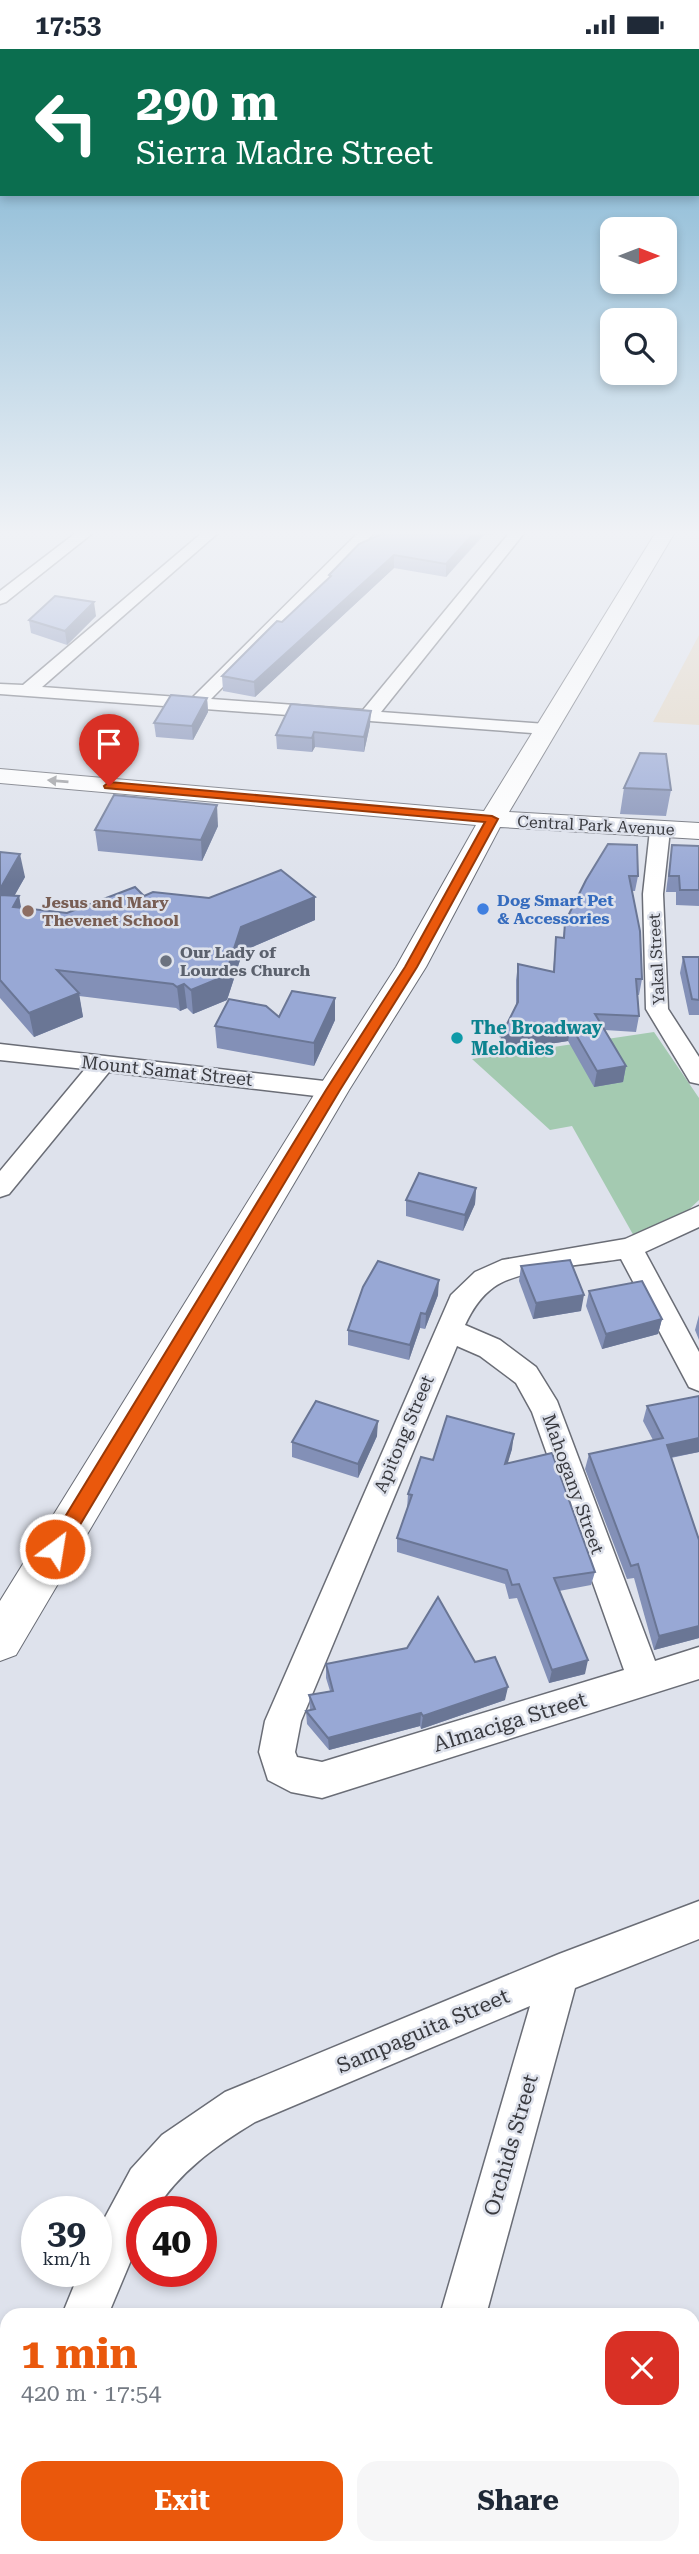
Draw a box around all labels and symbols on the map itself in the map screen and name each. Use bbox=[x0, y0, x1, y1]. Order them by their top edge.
north arrow bbox=[600, 217, 677, 294]
pin bbox=[79, 714, 139, 786]
one-way arrow bbox=[47, 775, 69, 786]
street label: Central Park Avenue bbox=[517, 812, 675, 839]
place label: Dog Smart Pet & Accessories bbox=[497, 891, 614, 928]
place label: Jesus and Mary Thevenet School bbox=[42, 893, 180, 930]
marker: Dog Smart Pet & Accessories bbox=[475, 901, 491, 917]
marker: Jesus and Mary Thevenet School bbox=[20, 903, 36, 919]
street label: Yakal Street bbox=[645, 913, 668, 1005]
place label: Our Lady of Lourdes Church bbox=[180, 943, 311, 980]
marker: Our Lady of Lourdes Church bbox=[158, 953, 174, 969]
place label: The Broadway Melodies bbox=[471, 1017, 603, 1059]
marker: The Broadway Melodies bbox=[449, 1030, 465, 1046]
street label: Mount Samat Street bbox=[80, 1051, 254, 1090]
street label: Apitong Street bbox=[369, 1372, 438, 1496]
street label: Mahogany Street bbox=[538, 1411, 609, 1557]
position arrow bbox=[18, 1512, 92, 1586]
street label: Almaciga Street bbox=[431, 1687, 590, 1757]
street label: Sampaguita Street bbox=[333, 1984, 513, 2078]
street label: Orchids Street bbox=[479, 2071, 543, 2219]
speed limit sign: 40 bbox=[126, 2196, 217, 2287]

